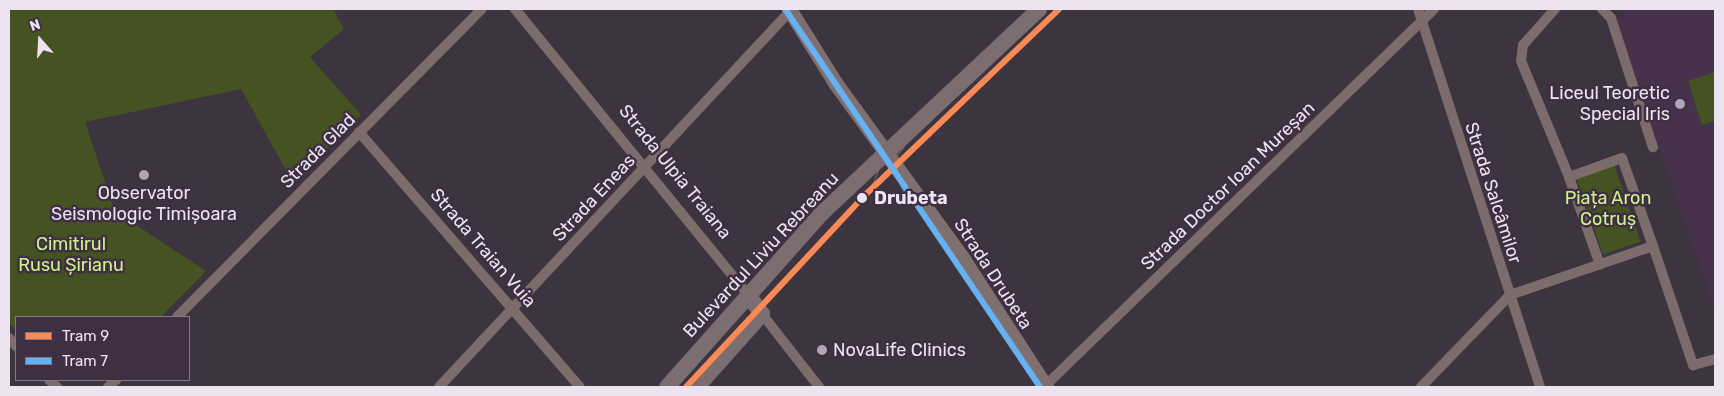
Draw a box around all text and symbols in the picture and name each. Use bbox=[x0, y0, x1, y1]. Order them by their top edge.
north arrow bbox=[15, 15, 65, 65]
text: N bbox=[27, 16, 42, 35]
place label: Liceul Teoretic Special Iris bbox=[1549, 83, 1670, 126]
street label: Strada Doctor Ioan Mureșan bbox=[1136, 97, 1320, 275]
marker: Liceul Teoretic Special Iris bbox=[1674, 98, 1686, 110]
street label: Strada Ulpia Traiana bbox=[614, 100, 736, 244]
street label: Strada Glad bbox=[276, 109, 360, 193]
street label: Strada Salcâmilor bbox=[1460, 120, 1526, 266]
street label: Strada Eneas bbox=[548, 150, 640, 246]
street label: Bulevardul Liviu Rebreanu bbox=[679, 168, 843, 342]
marker: Observator Seismologic Timișoara bbox=[138, 169, 150, 181]
place label: Observator Seismologic Timișoara bbox=[51, 183, 237, 225]
street label: Strada Traian Vuia bbox=[425, 184, 541, 312]
place label: Drubeta bbox=[874, 187, 948, 209]
park label: Piața Aron Cotruș bbox=[1564, 188, 1652, 230]
marker: Drubeta bbox=[853, 189, 871, 207]
street label: Strada Drubeta bbox=[949, 215, 1037, 333]
park label: Cimitirul Rusu Șirianu bbox=[18, 234, 124, 276]
legend bbox=[15, 316, 190, 381]
text: Tram 9 bbox=[62, 327, 109, 345]
place label: NovaLife Clinics bbox=[833, 339, 966, 361]
marker: NovaLife Clinics bbox=[815, 343, 829, 357]
text: Tram 7 bbox=[62, 352, 108, 370]

